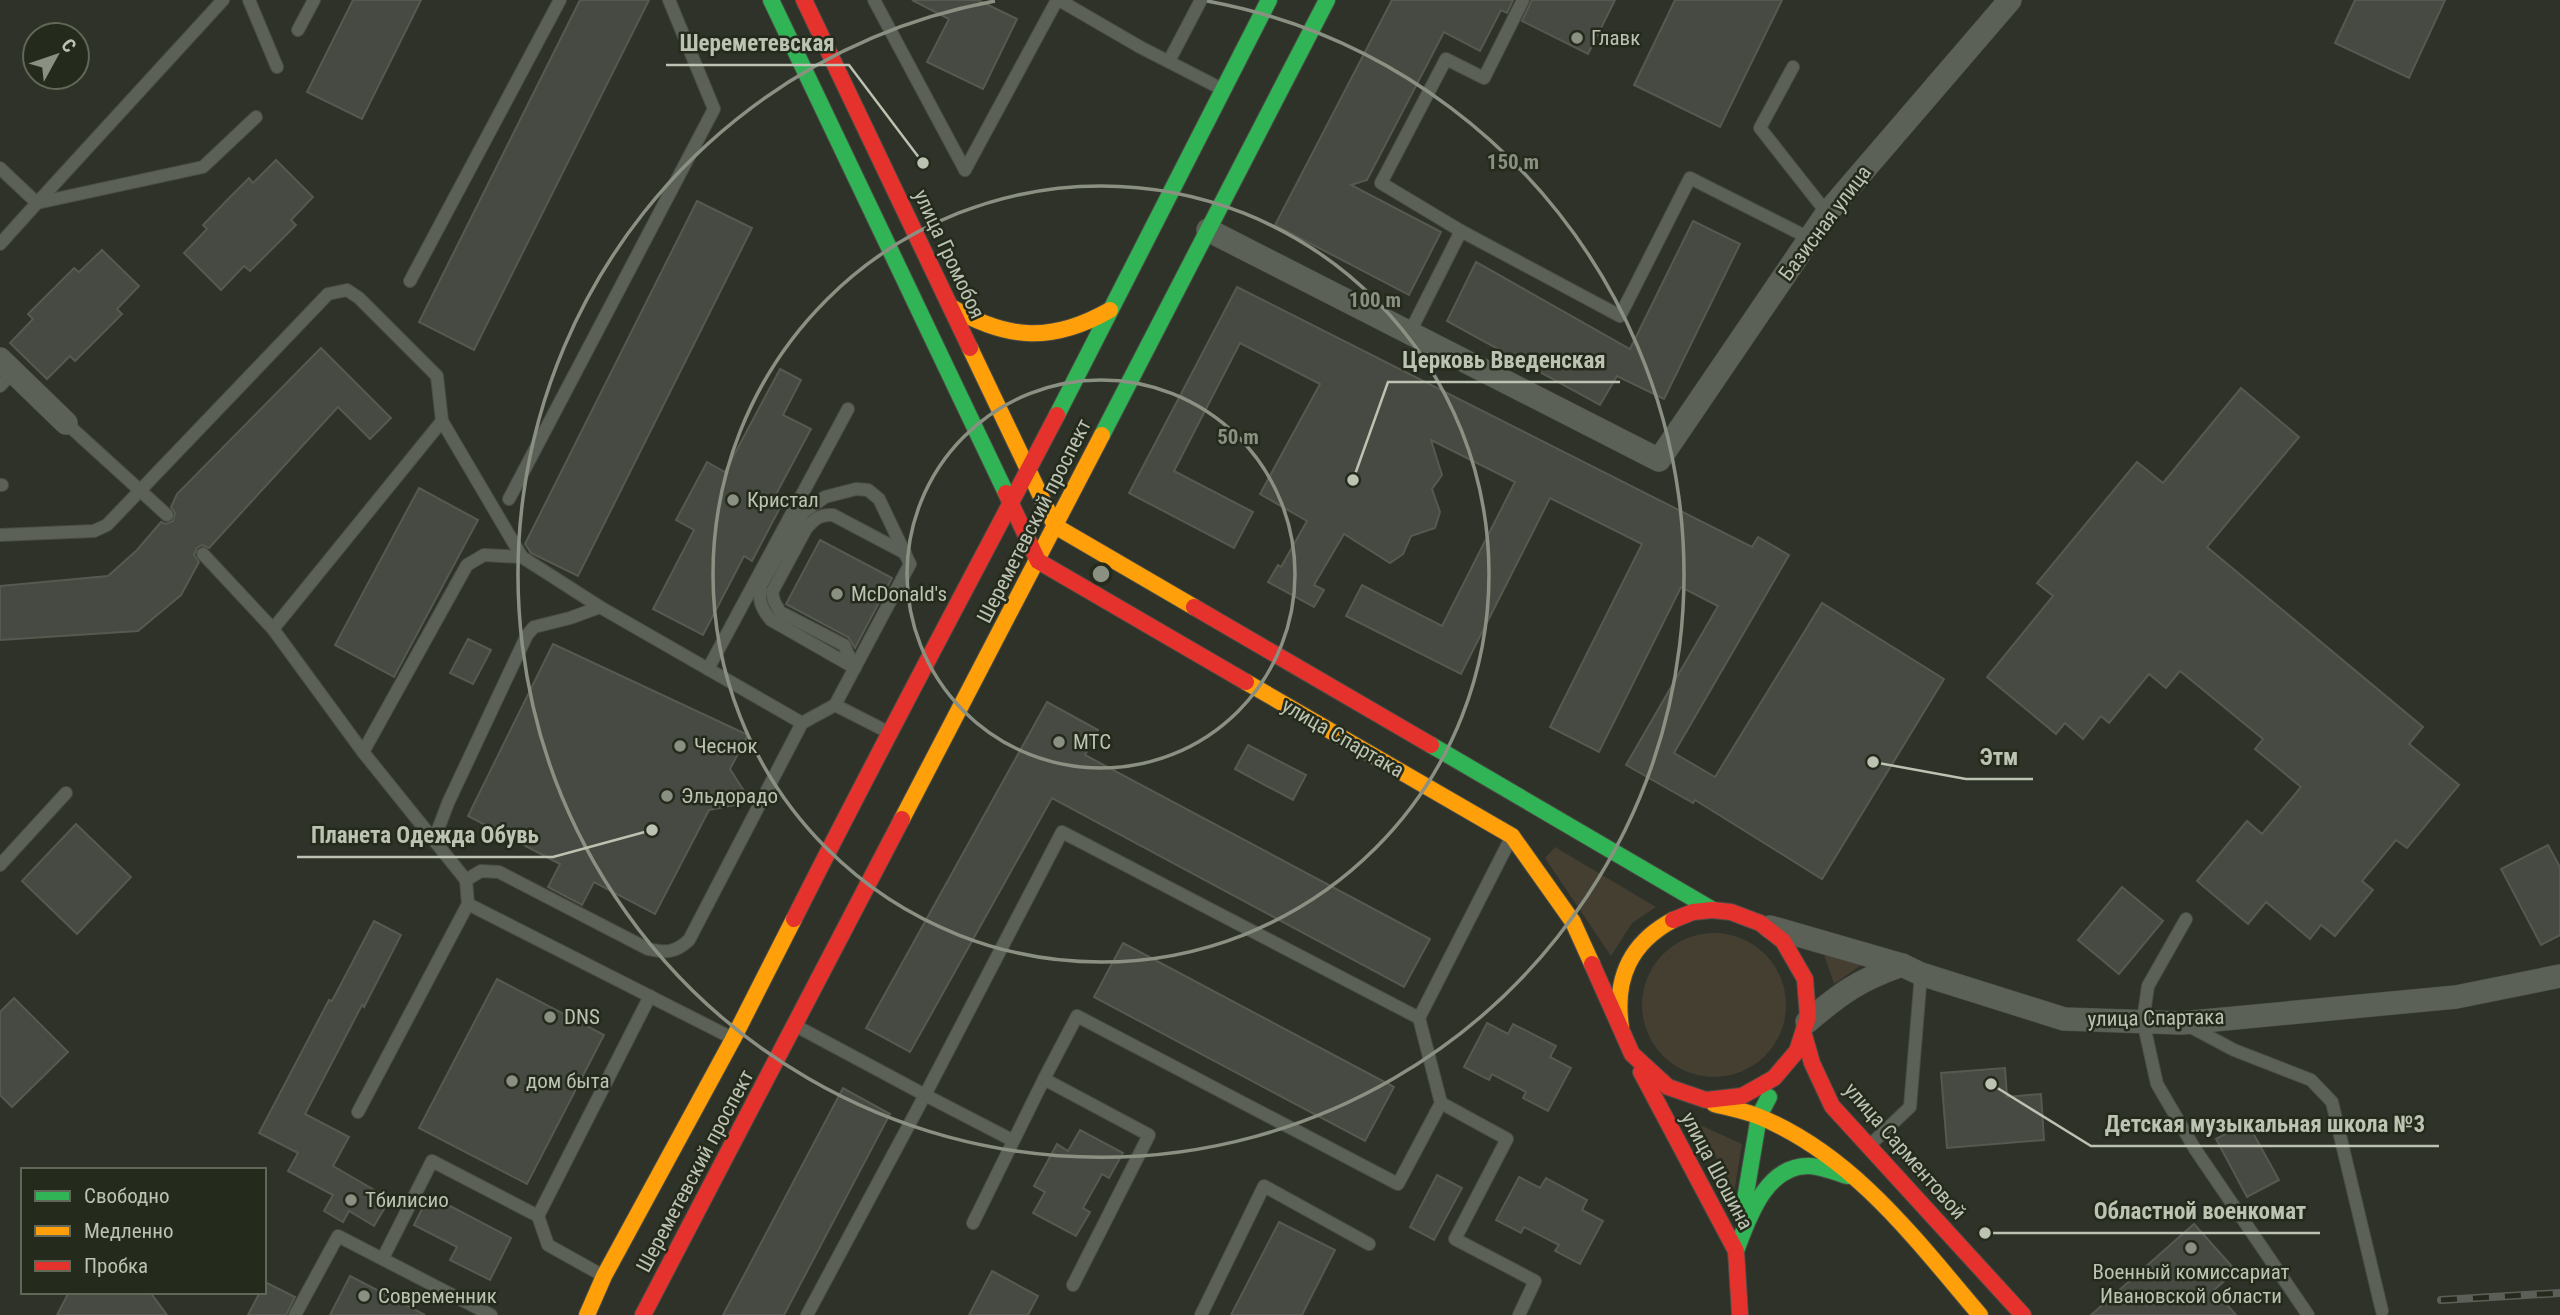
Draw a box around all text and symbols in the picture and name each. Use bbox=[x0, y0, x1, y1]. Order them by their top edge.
north arrow bbox=[21, 21, 91, 91]
callout: Шереметевская bbox=[666, 21, 849, 65]
place label: Главк bbox=[1591, 26, 1640, 50]
text: Шереметевская bbox=[679, 30, 835, 57]
marker: Главк bbox=[1569, 30, 1585, 46]
text: С bbox=[56, 34, 81, 57]
text: 150 m bbox=[1487, 150, 1539, 174]
street label: Базисная улица bbox=[1774, 161, 1876, 285]
street label: улица Громобоя bbox=[909, 186, 989, 322]
text: 100 m bbox=[1349, 288, 1401, 312]
callout: Церковь Введенская bbox=[1388, 338, 1620, 382]
text: Церковь Введенская bbox=[1402, 347, 1606, 374]
street label: Шереметевский проспект bbox=[972, 415, 1096, 627]
text: 50 m bbox=[1217, 425, 1259, 449]
place label: Кристал bbox=[747, 488, 819, 512]
marker: Кристал bbox=[725, 492, 741, 508]
centre of rings bbox=[1089, 562, 1113, 586]
place label: McDonald's bbox=[851, 582, 947, 606]
marker: McDonald's bbox=[829, 586, 845, 602]
street label: улица Спартака bbox=[1278, 693, 1408, 783]
place label: МТС bbox=[1073, 730, 1111, 754]
place label: Чеснок bbox=[694, 734, 757, 758]
marker: МТС bbox=[1051, 734, 1067, 750]
callout: Этм bbox=[1966, 735, 2033, 779]
marker: Чеснок bbox=[672, 738, 688, 754]
text: Этм bbox=[1980, 744, 2018, 771]
place label: Эльдорадо bbox=[681, 784, 778, 808]
marker: Эльдорадо bbox=[659, 788, 675, 804]
callout: Планета Одежда Обувь bbox=[297, 813, 553, 857]
text: Планета Одежда Обувь bbox=[311, 822, 539, 849]
place label: DNS bbox=[564, 1005, 600, 1029]
street label: улица Спартака bbox=[2087, 1005, 2225, 1031]
marker: DNS bbox=[542, 1009, 558, 1025]
street label: Шереметевский проспект bbox=[631, 1066, 759, 1276]
place label: дом быта bbox=[526, 1069, 609, 1093]
marker: дом быта bbox=[504, 1073, 520, 1089]
street label: улица Сарментовой bbox=[1839, 1078, 1971, 1224]
callout: Детская музыкальная школа №3 bbox=[2091, 1102, 2439, 1146]
street label: улица Шошина bbox=[1676, 1108, 1758, 1234]
text: Детская музыкальная школа №3 bbox=[2105, 1111, 2425, 1138]
legend bbox=[21, 1168, 266, 1294]
text: Свободно bbox=[84, 1184, 170, 1208]
place label: Тбилисио bbox=[365, 1188, 449, 1212]
callout: Областной военкомат bbox=[2079, 1189, 2320, 1233]
marker: Тбилисио bbox=[343, 1192, 359, 1208]
text: Областной военкомат bbox=[2094, 1198, 2306, 1225]
text: Медленно bbox=[84, 1219, 173, 1243]
marker: Военный комиссариат Ивановской области bbox=[2183, 1240, 2199, 1256]
text: Пробка bbox=[84, 1254, 148, 1278]
place label: Военный комиссариат Ивановской области bbox=[2092, 1260, 2290, 1308]
place label: Современник bbox=[378, 1284, 497, 1308]
marker: Современник bbox=[356, 1288, 372, 1304]

